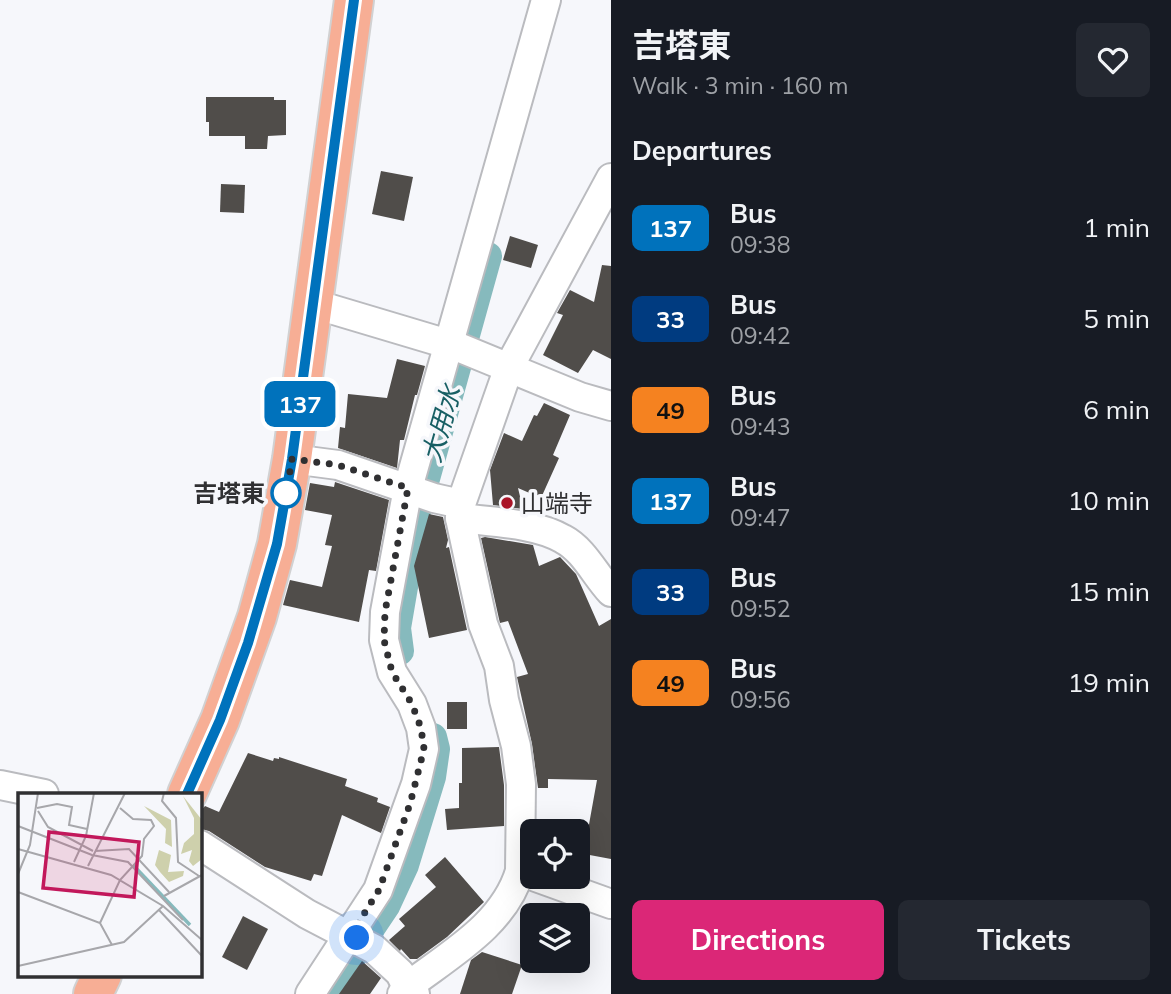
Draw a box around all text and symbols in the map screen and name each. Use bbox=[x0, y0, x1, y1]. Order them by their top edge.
button: heart bbox=[1076, 23, 1150, 97]
text: 吉塔東 bbox=[632, 24, 731, 65]
text: Walk · 3 min · 160 m bbox=[632, 71, 849, 100]
text: Departures bbox=[632, 134, 772, 167]
text: Bus bbox=[730, 197, 776, 230]
text: 1 min bbox=[1083, 211, 1150, 244]
text: 137 bbox=[649, 213, 692, 243]
text: 09:38 bbox=[730, 230, 790, 259]
text: Bus bbox=[730, 288, 776, 321]
text: 5 min bbox=[1083, 302, 1150, 335]
text: 33 bbox=[656, 304, 685, 334]
text: 09:42 bbox=[730, 321, 790, 350]
water label: 大用水 bbox=[414, 379, 468, 466]
text: Bus bbox=[730, 379, 776, 412]
line badge: 137 bbox=[260, 381, 340, 427]
text: 137 bbox=[278, 389, 322, 419]
text: 6 min bbox=[1083, 393, 1150, 426]
text: 49 bbox=[656, 395, 685, 425]
text: 09:43 bbox=[730, 412, 790, 441]
text: Bus bbox=[730, 470, 776, 503]
place label: 吉塔東 bbox=[193, 478, 265, 508]
marker: 吉塔東 bbox=[271, 478, 301, 508]
text: 10 min bbox=[1068, 484, 1150, 517]
text: 137 bbox=[649, 486, 692, 516]
place label: 山端寺 bbox=[521, 488, 593, 518]
marker: 山端寺 bbox=[499, 495, 515, 511]
text: 09:47 bbox=[730, 503, 790, 532]
text: Bus bbox=[730, 561, 776, 594]
text: 15 min bbox=[1068, 575, 1150, 608]
text: 33 bbox=[656, 577, 685, 607]
text: 09:52 bbox=[730, 594, 790, 623]
text: Bus bbox=[730, 652, 776, 685]
text: 19 min bbox=[1068, 666, 1150, 699]
text: 49 bbox=[656, 668, 685, 698]
text: 09:56 bbox=[730, 685, 790, 714]
inset map bbox=[18, 793, 201, 976]
map controls bbox=[520, 819, 590, 973]
button: locate bbox=[520, 819, 590, 889]
button: Directions bbox=[632, 900, 884, 980]
button: Tickets bbox=[898, 900, 1150, 980]
button: layers bbox=[520, 903, 590, 973]
your location bbox=[339, 920, 374, 955]

